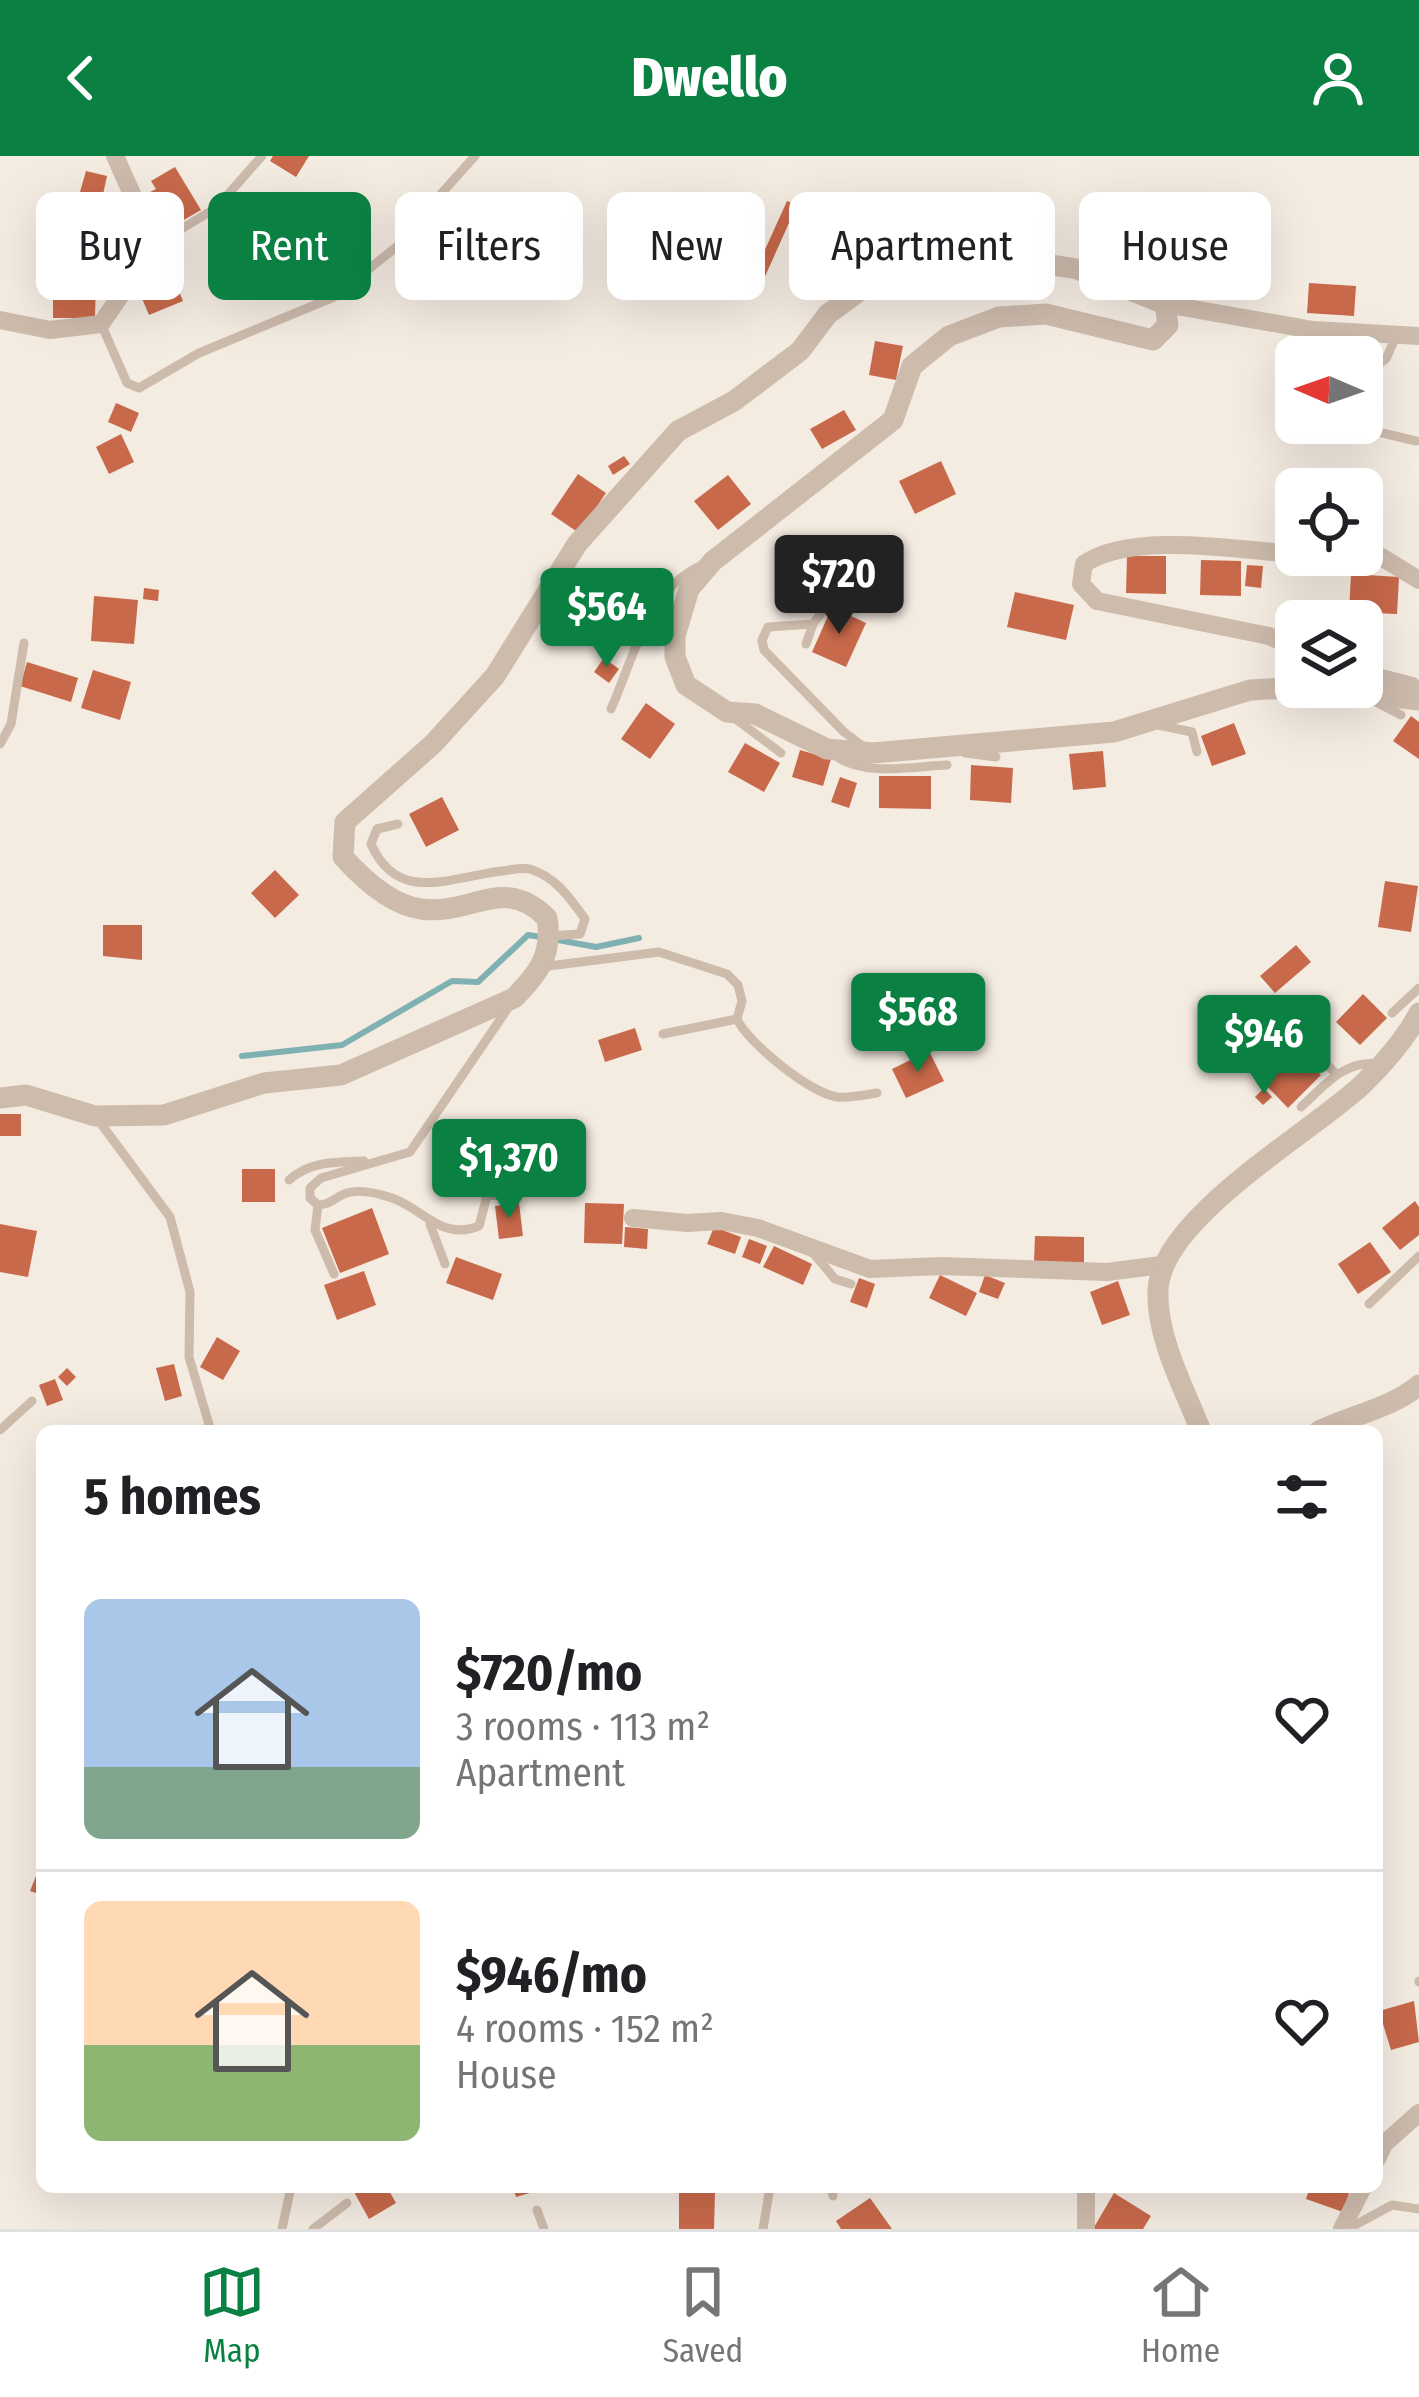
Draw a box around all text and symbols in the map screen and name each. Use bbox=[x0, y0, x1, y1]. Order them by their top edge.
icon: back bbox=[48, 45, 114, 111]
icon: person bbox=[1305, 45, 1371, 111]
text: Dwello bbox=[631, 46, 788, 110]
chip: Buy bbox=[36, 192, 184, 300]
chip: Rent bbox=[208, 192, 371, 300]
chip: Filters bbox=[395, 192, 583, 300]
chip: New bbox=[607, 192, 765, 300]
chip: Apartment bbox=[789, 192, 1055, 300]
chip: House bbox=[1079, 192, 1271, 300]
north arrow bbox=[1275, 336, 1383, 444]
map controls bbox=[1275, 336, 1383, 708]
button: locate bbox=[1275, 468, 1383, 576]
pin: $720 bbox=[768, 535, 910, 637]
text: $720 bbox=[802, 551, 876, 597]
pin: $564 bbox=[536, 568, 678, 670]
text: $564 bbox=[567, 584, 647, 630]
button: layers bbox=[1275, 600, 1383, 708]
pin: $568 bbox=[847, 973, 989, 1075]
text: $568 bbox=[878, 989, 958, 1035]
pin: $946 bbox=[1193, 995, 1335, 1097]
text: $946 bbox=[1224, 1011, 1304, 1057]
pin: $1,370 bbox=[411, 1119, 607, 1221]
text: $1,370 bbox=[459, 1135, 559, 1181]
icon: filters bbox=[1269, 1464, 1335, 1530]
text: 5 homes bbox=[84, 1466, 261, 1528]
text: $720/mo bbox=[456, 1642, 642, 1704]
icon: home bbox=[180, 1647, 324, 1791]
icon: heart bbox=[1269, 1686, 1335, 1752]
text: 3 rooms · 113 m² bbox=[456, 1704, 710, 1750]
text: Apartment bbox=[456, 1750, 625, 1796]
text: $946/mo bbox=[456, 1944, 647, 2006]
icon: home bbox=[180, 1949, 324, 2093]
icon: heart bbox=[1269, 1988, 1335, 2054]
text: 4 rooms · 152 m² bbox=[456, 2006, 714, 2052]
text: House bbox=[456, 2052, 556, 2098]
tab: Map bbox=[199, 2259, 265, 2371]
tab: Saved bbox=[663, 2259, 743, 2371]
tab: Home bbox=[1141, 2259, 1220, 2371]

